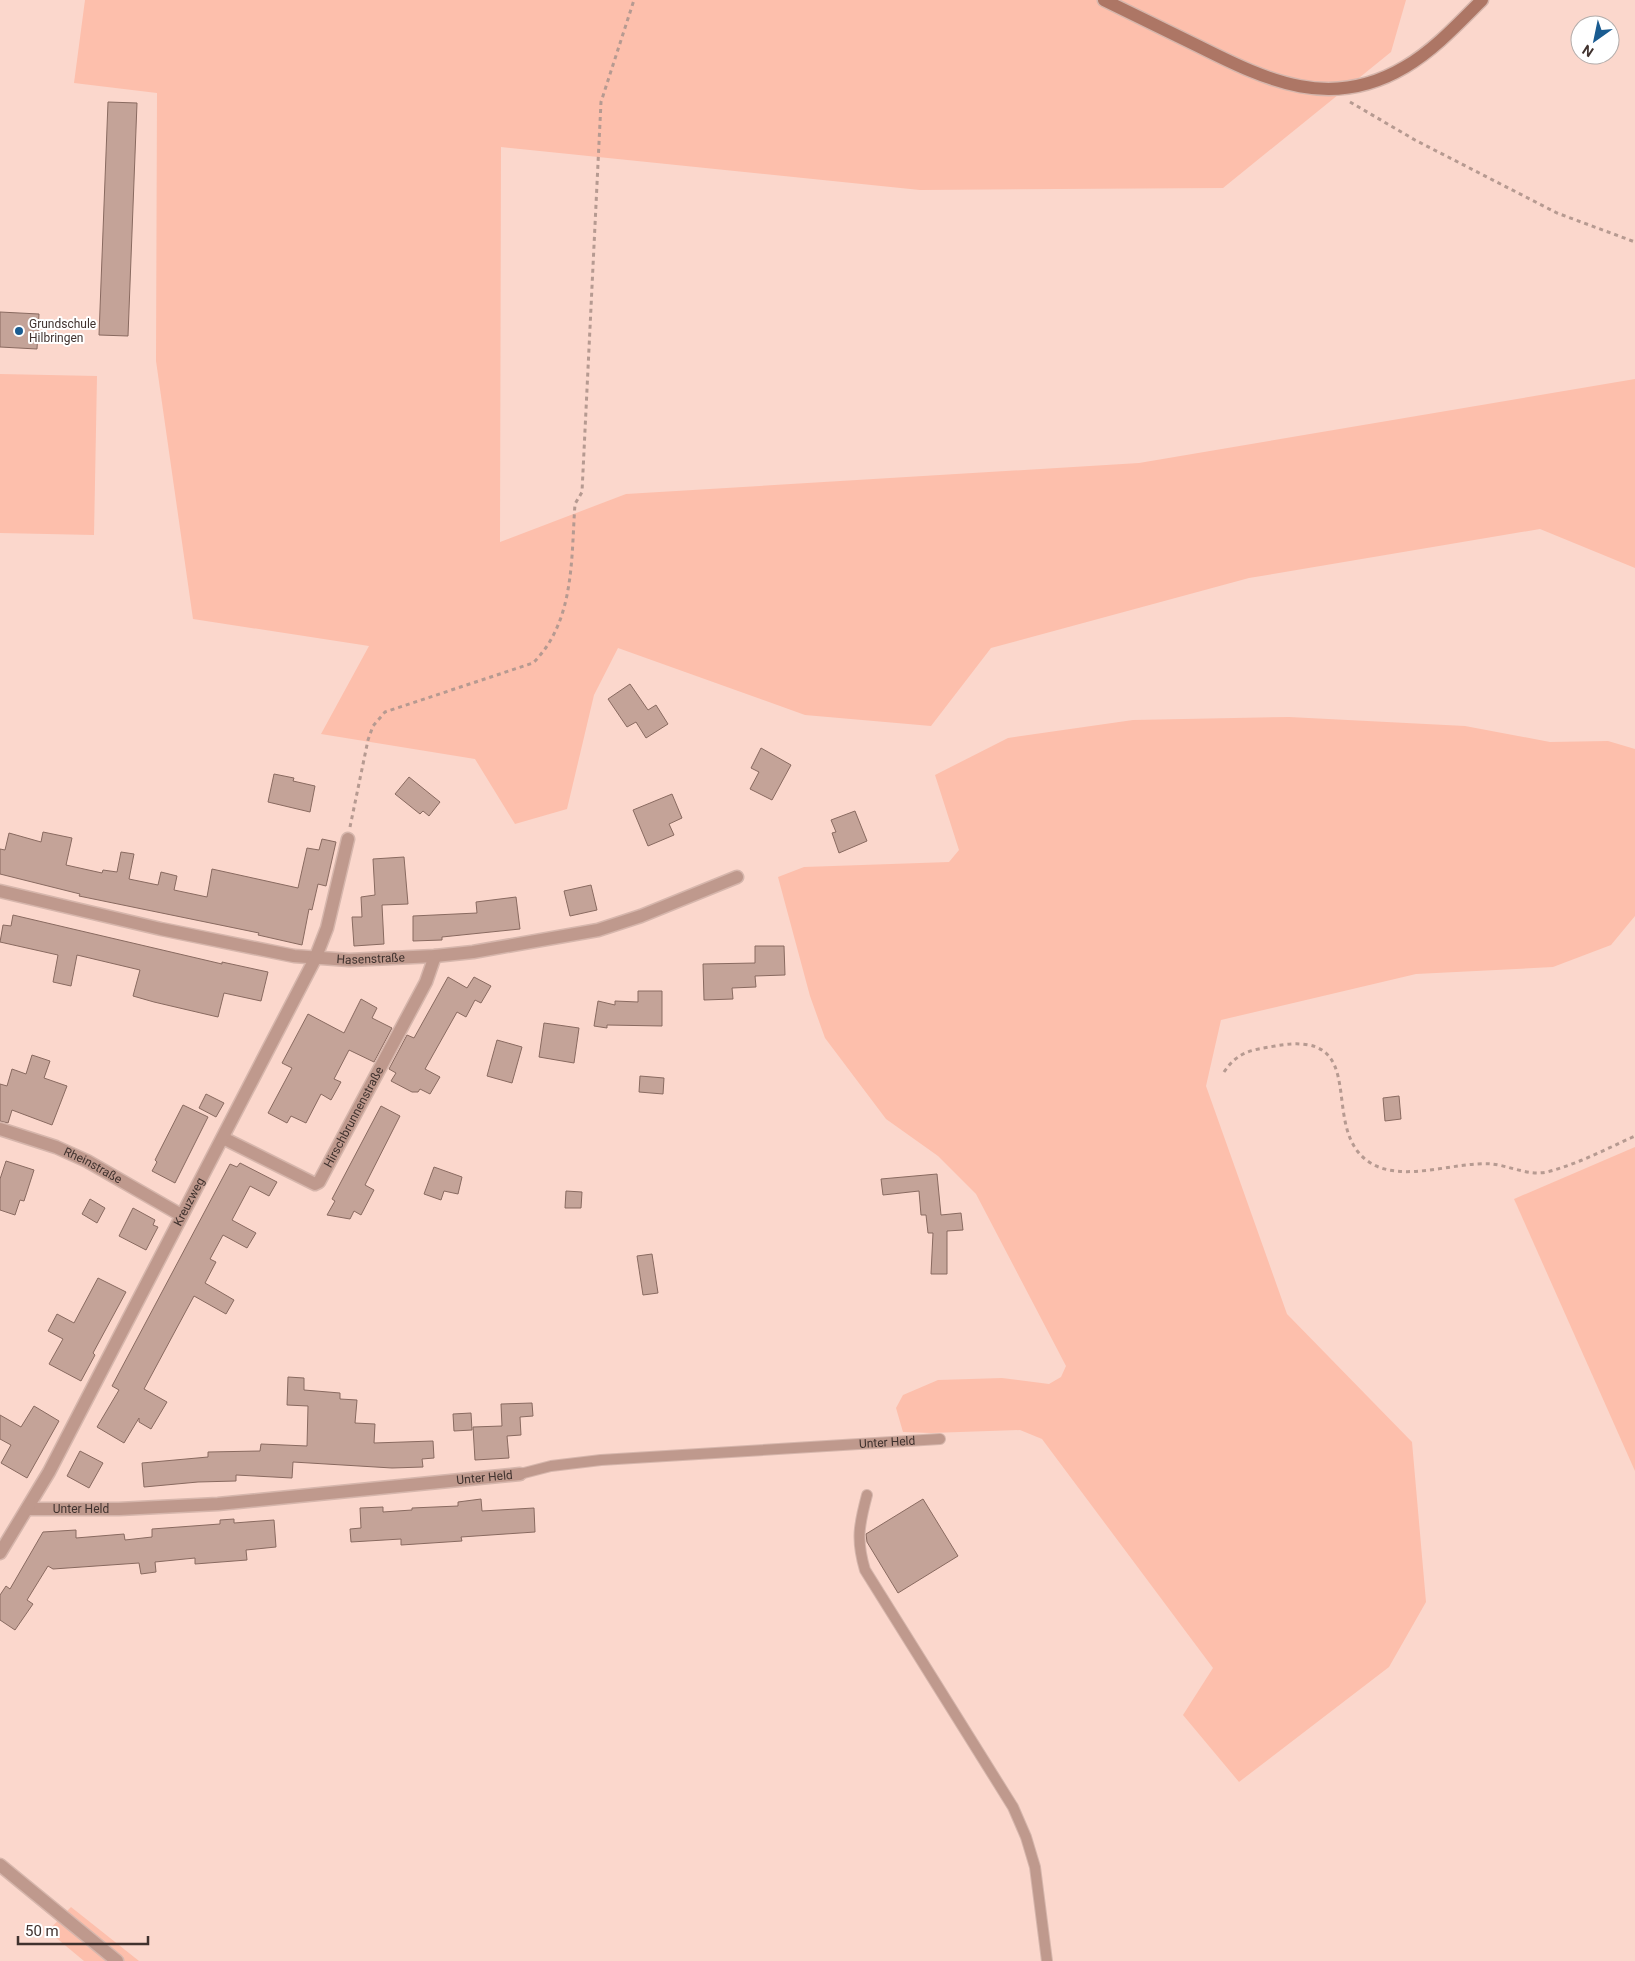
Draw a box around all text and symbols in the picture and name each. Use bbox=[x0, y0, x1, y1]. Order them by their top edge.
north arrow bbox=[1570, 15, 1620, 65]
text: N bbox=[1579, 41, 1596, 60]
place label: Grundschule Hilbringen bbox=[29, 317, 96, 345]
marker: Grundschule Hilbringen bbox=[13, 325, 25, 337]
street label: Hasenstraße bbox=[336, 950, 405, 967]
street label: Hirschbrunnenstraße bbox=[321, 1064, 386, 1170]
street label: Rheinstraße bbox=[61, 1144, 124, 1187]
street label: Kreuzweg bbox=[171, 1175, 207, 1228]
street label: Unter Held bbox=[858, 1434, 916, 1451]
street label: Unter Held bbox=[456, 1468, 513, 1487]
street label: Unter Held bbox=[53, 1502, 109, 1516]
scale bar bbox=[18, 1914, 148, 1946]
text: 50 m bbox=[25, 1922, 59, 1940]

